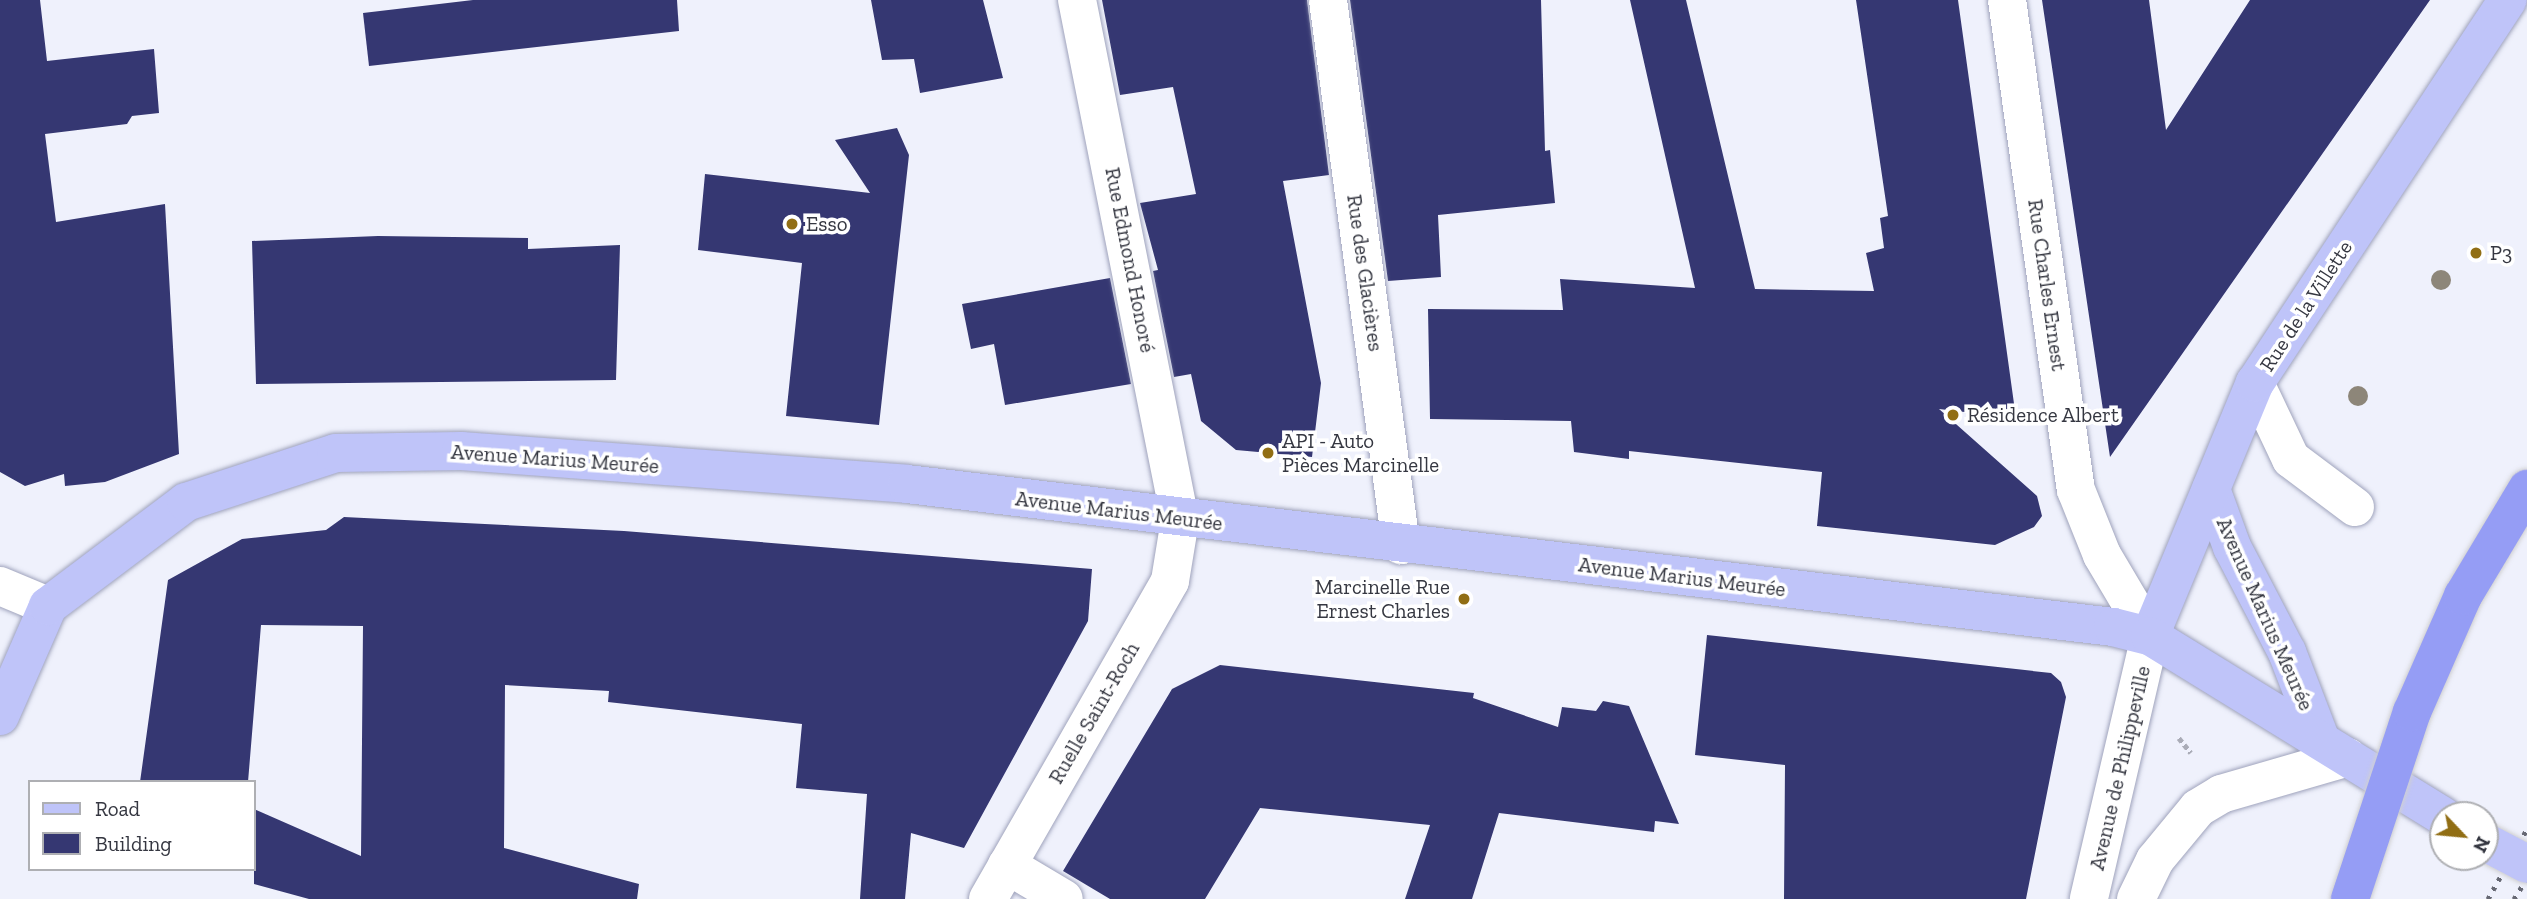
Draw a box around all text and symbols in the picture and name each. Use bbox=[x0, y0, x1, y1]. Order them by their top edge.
street label: Rue Edmond Honoré bbox=[1100, 165, 1160, 355]
street label: Rue des Glacières bbox=[1342, 193, 1388, 353]
street label: Rue Charles Ernest bbox=[2022, 198, 2072, 372]
place label: Esso bbox=[806, 211, 848, 237]
marker: Esso bbox=[784, 216, 800, 232]
street label: Rue de la Villette bbox=[2254, 236, 2358, 376]
place label: P3 bbox=[2490, 240, 2512, 266]
marker: P3 bbox=[2468, 245, 2484, 261]
place label: Résidence Albert bbox=[1967, 402, 2119, 428]
marker: Résidence Albert bbox=[1945, 407, 1961, 423]
place label: API - Auto Pièces Marcinelle bbox=[1282, 428, 1439, 478]
street label: Avenue Marius Meurée bbox=[450, 439, 660, 479]
marker: API - Auto Pièces Marcinelle bbox=[1260, 445, 1276, 461]
street label: Avenue Marius Meurée bbox=[1014, 486, 1224, 536]
street label: Avenue Marius Meurée bbox=[2211, 514, 2319, 714]
street label: Avenue Marius Meurée bbox=[1577, 552, 1787, 602]
place label: Marcinelle Rue Ernest Charles bbox=[1315, 574, 1450, 624]
marker: Marcinelle Rue Ernest Charles bbox=[1456, 591, 1472, 607]
street label: Ruelle Saint-Roch bbox=[1043, 638, 1145, 788]
street label: Avenue de Philippeville bbox=[2084, 663, 2156, 873]
legend bbox=[28, 780, 256, 871]
text: Road bbox=[95, 796, 140, 821]
north arrow bbox=[2429, 801, 2499, 871]
text: Building bbox=[95, 831, 172, 856]
text: N bbox=[2468, 833, 2495, 856]

